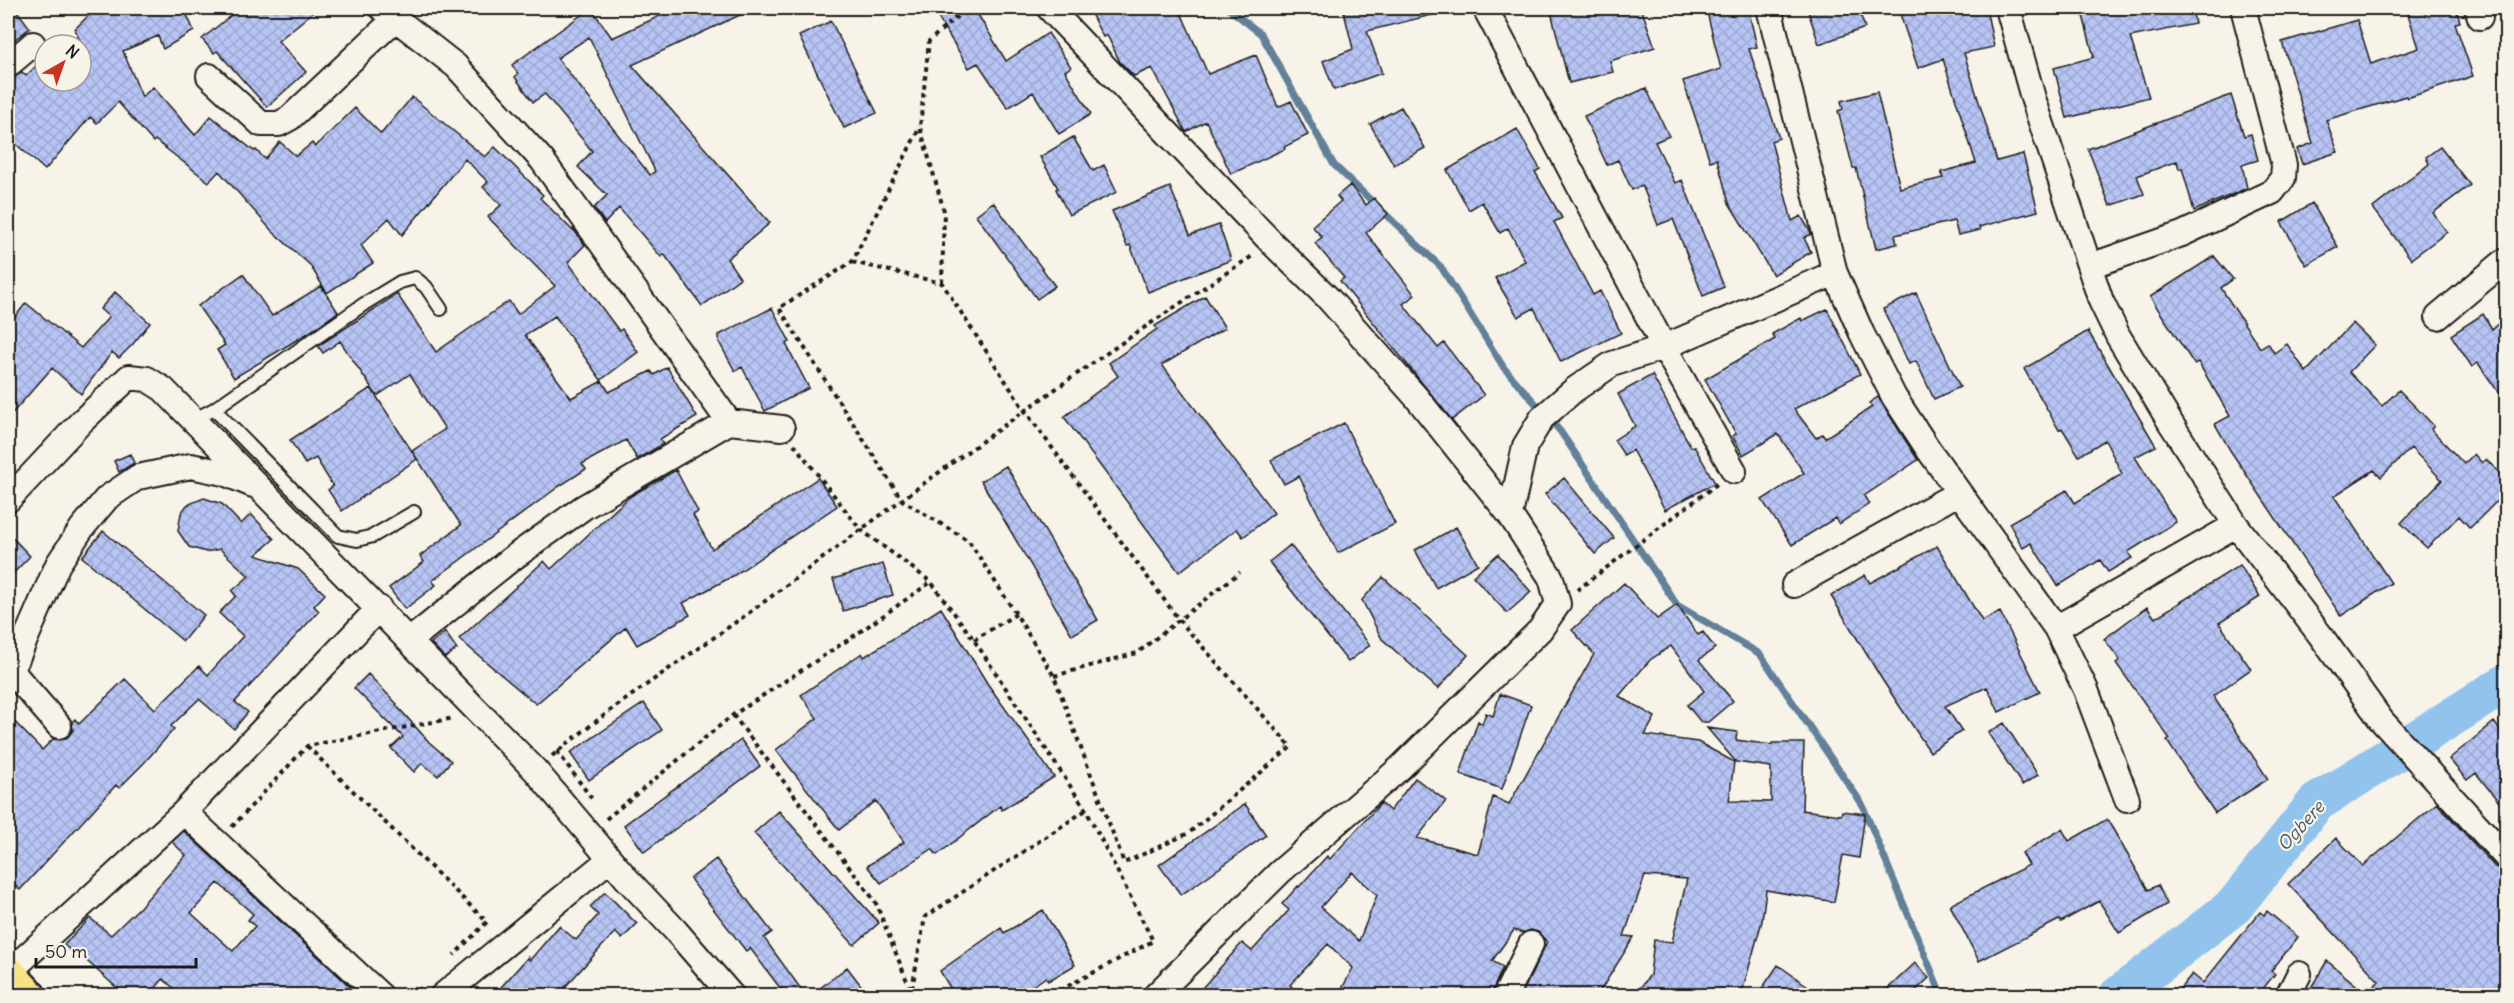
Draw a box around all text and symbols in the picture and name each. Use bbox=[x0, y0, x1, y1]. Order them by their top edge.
north arrow bbox=[33, 33, 93, 93]
text: N bbox=[62, 40, 83, 63]
water label: Ogbere bbox=[2272, 795, 2330, 856]
scale bar bbox=[36, 931, 196, 969]
text: 50 m bbox=[45, 940, 87, 963]

